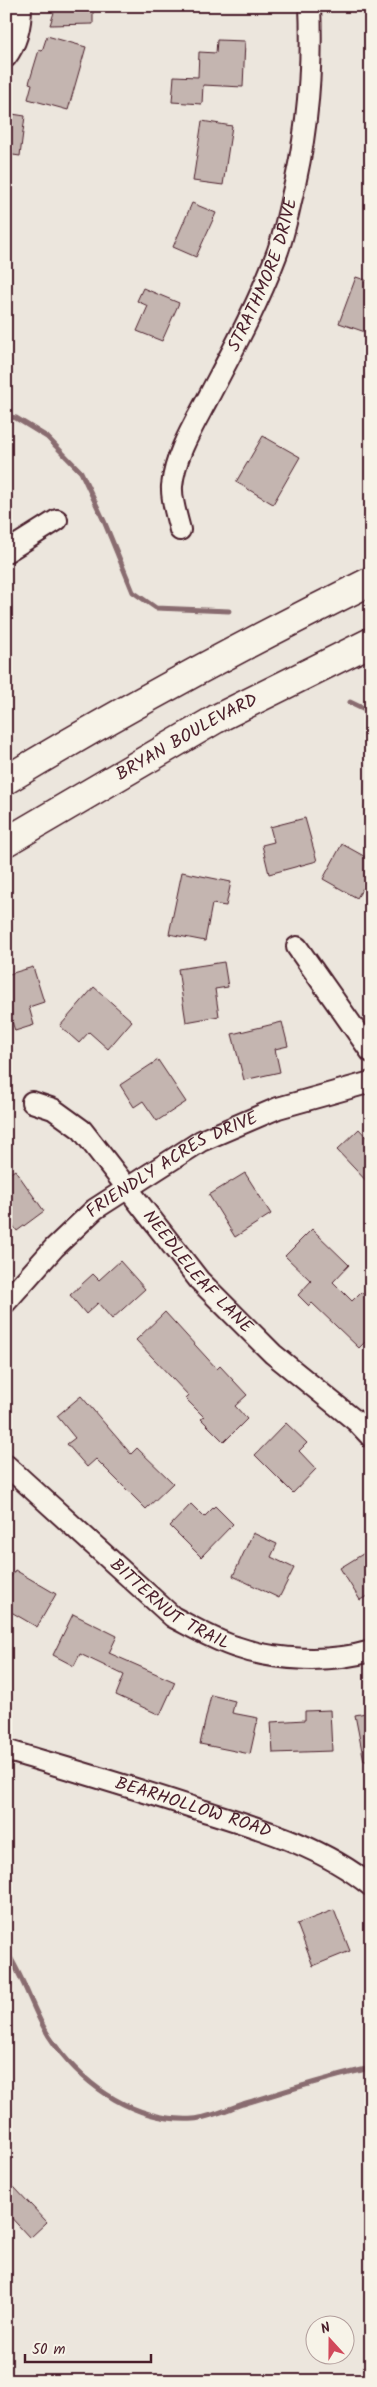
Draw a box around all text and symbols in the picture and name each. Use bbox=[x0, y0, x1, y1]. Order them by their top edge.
street label: STRATHMORE DRIVE bbox=[220, 195, 306, 357]
street label: BRYAN BOULEVARD bbox=[110, 686, 263, 789]
street label: FRIENDLY ACRES DRIVE bbox=[79, 1104, 263, 1225]
street label: NEEDLELEAF LANE bbox=[135, 1204, 260, 1341]
street label: BITTERNUT TRAIL bbox=[103, 1551, 234, 1658]
street label: BEARHOLLOW ROAD bbox=[112, 1769, 276, 1846]
north arrow bbox=[304, 2314, 354, 2364]
text: N bbox=[318, 2317, 334, 2341]
scale bar bbox=[25, 2332, 151, 2364]
text: 50 m bbox=[32, 2338, 66, 2362]

